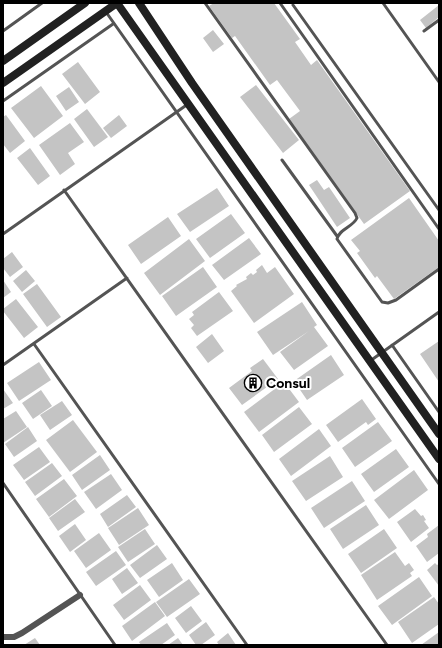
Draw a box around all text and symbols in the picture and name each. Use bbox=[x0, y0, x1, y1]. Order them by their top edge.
building icon: Consul bbox=[243, 373, 263, 393]
place label: Consul bbox=[266, 375, 310, 392]

